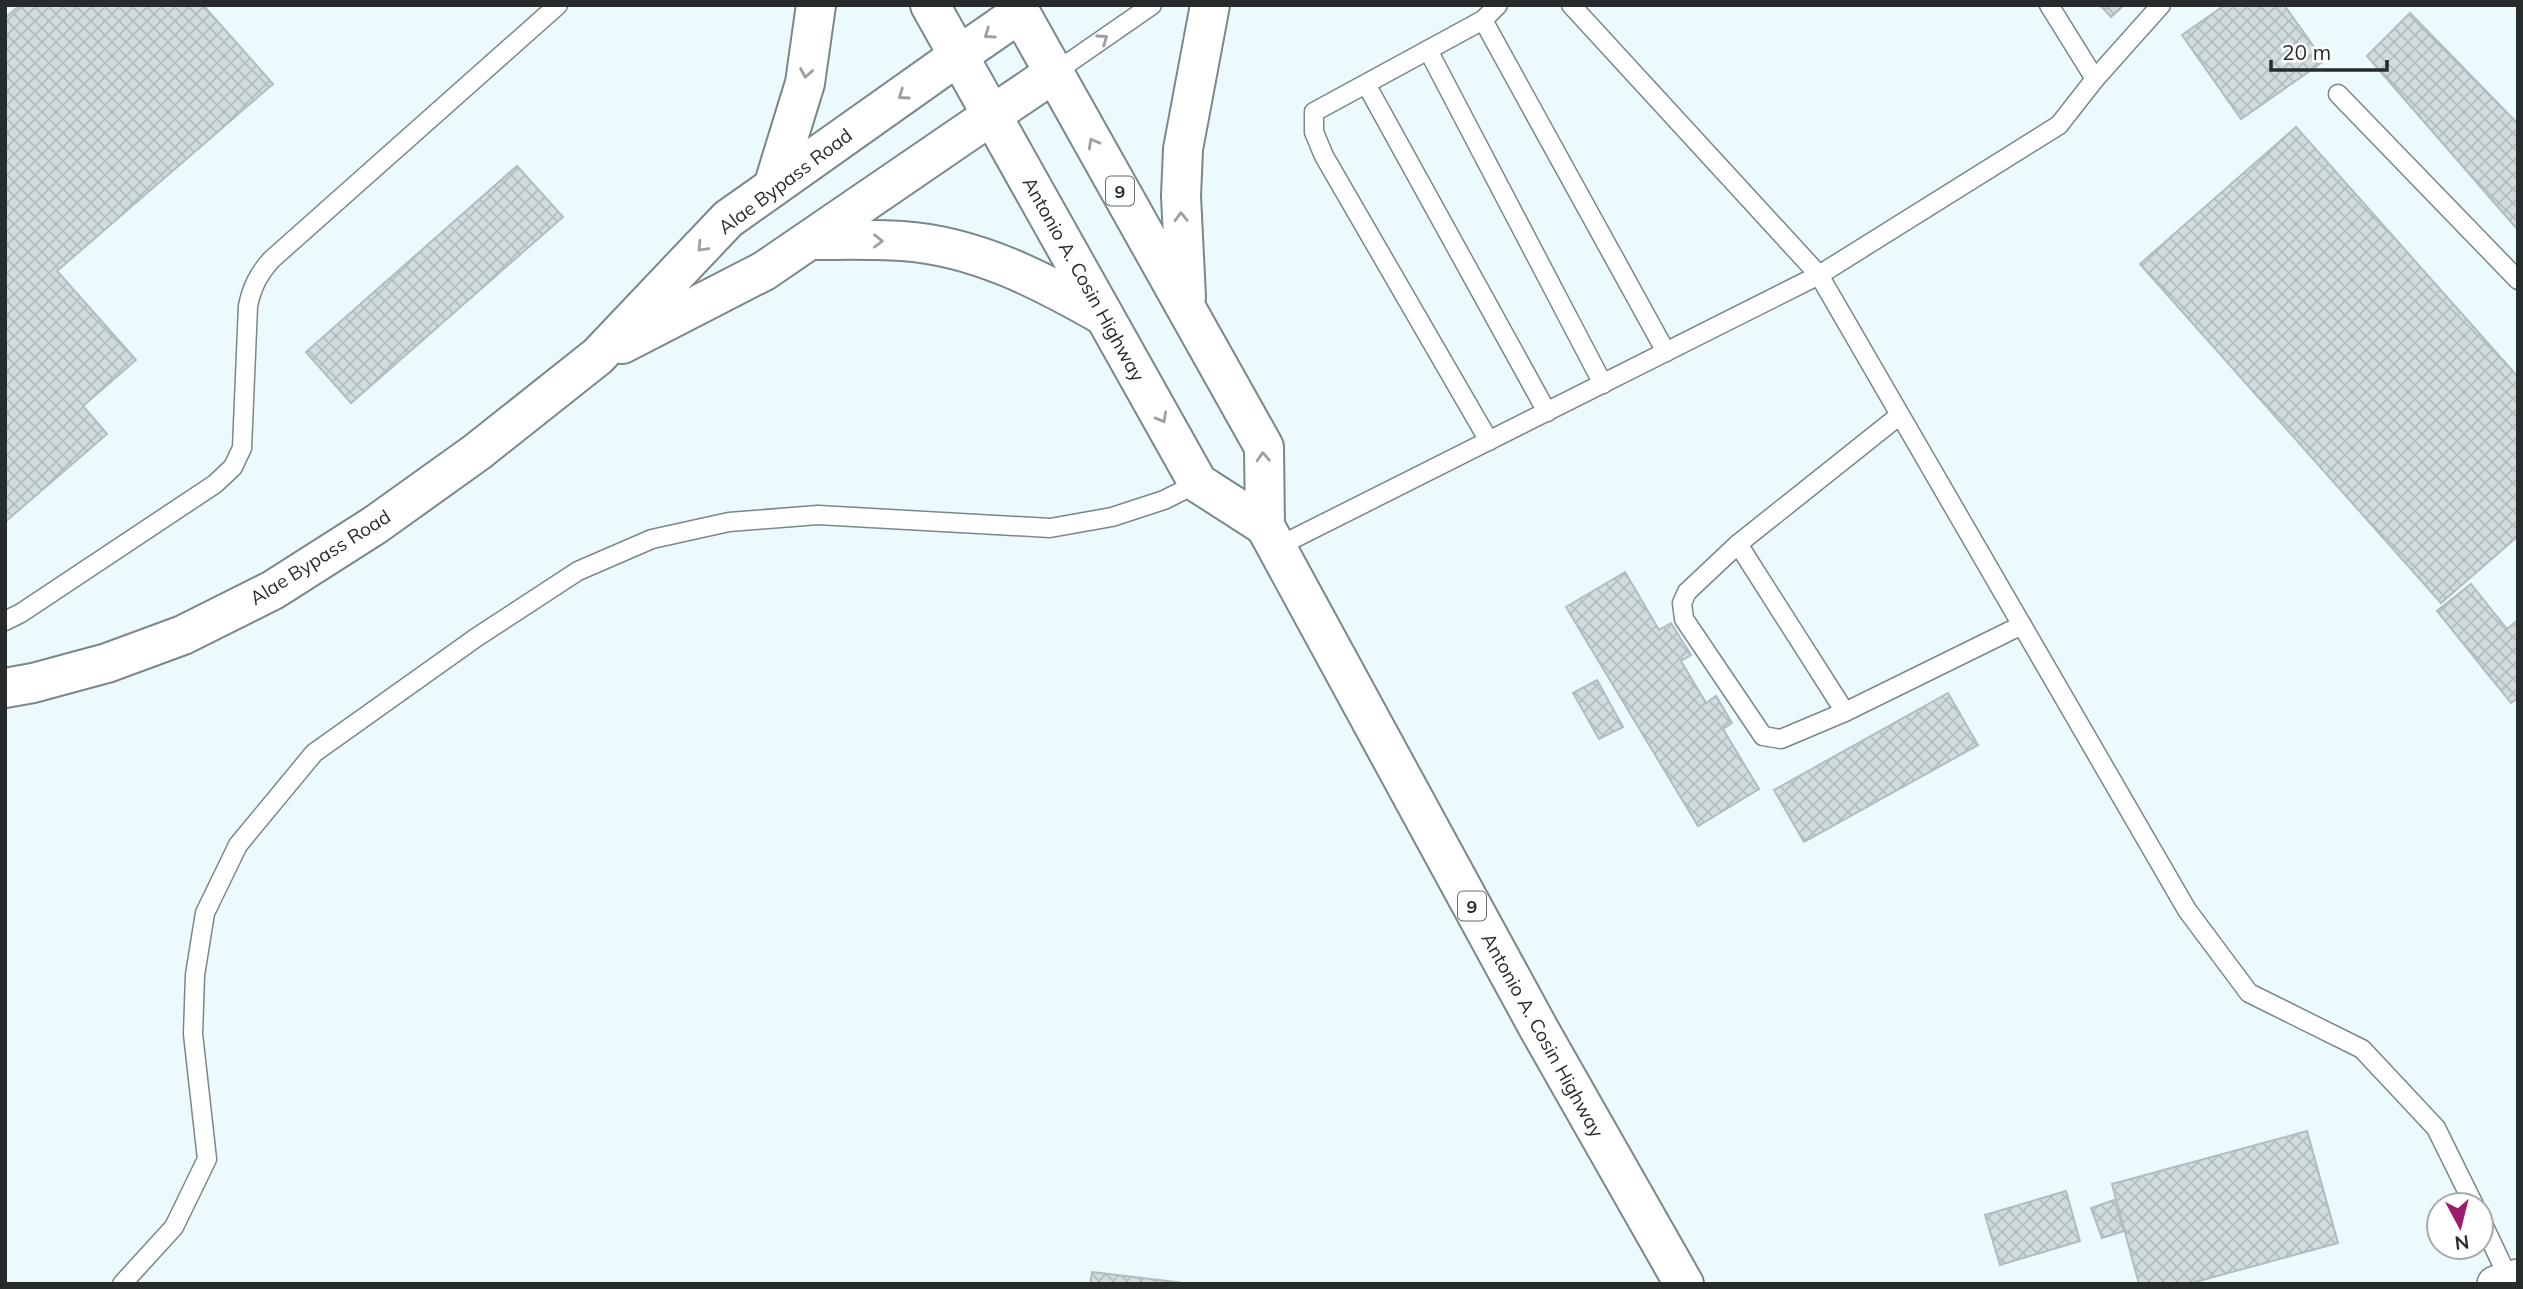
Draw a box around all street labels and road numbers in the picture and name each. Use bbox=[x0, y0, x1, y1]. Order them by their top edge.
street label: Alae Bypass Road bbox=[713, 123, 857, 239]
street label: Antonio A. Cosin Highway bbox=[1018, 173, 1150, 385]
road number: 9 bbox=[1106, 176, 1134, 206]
street label: Alae Bypass Road bbox=[245, 504, 395, 610]
road number: 9 bbox=[1458, 891, 1486, 920]
street label: Antonio A. Cosin Highway bbox=[1477, 929, 1609, 1141]

